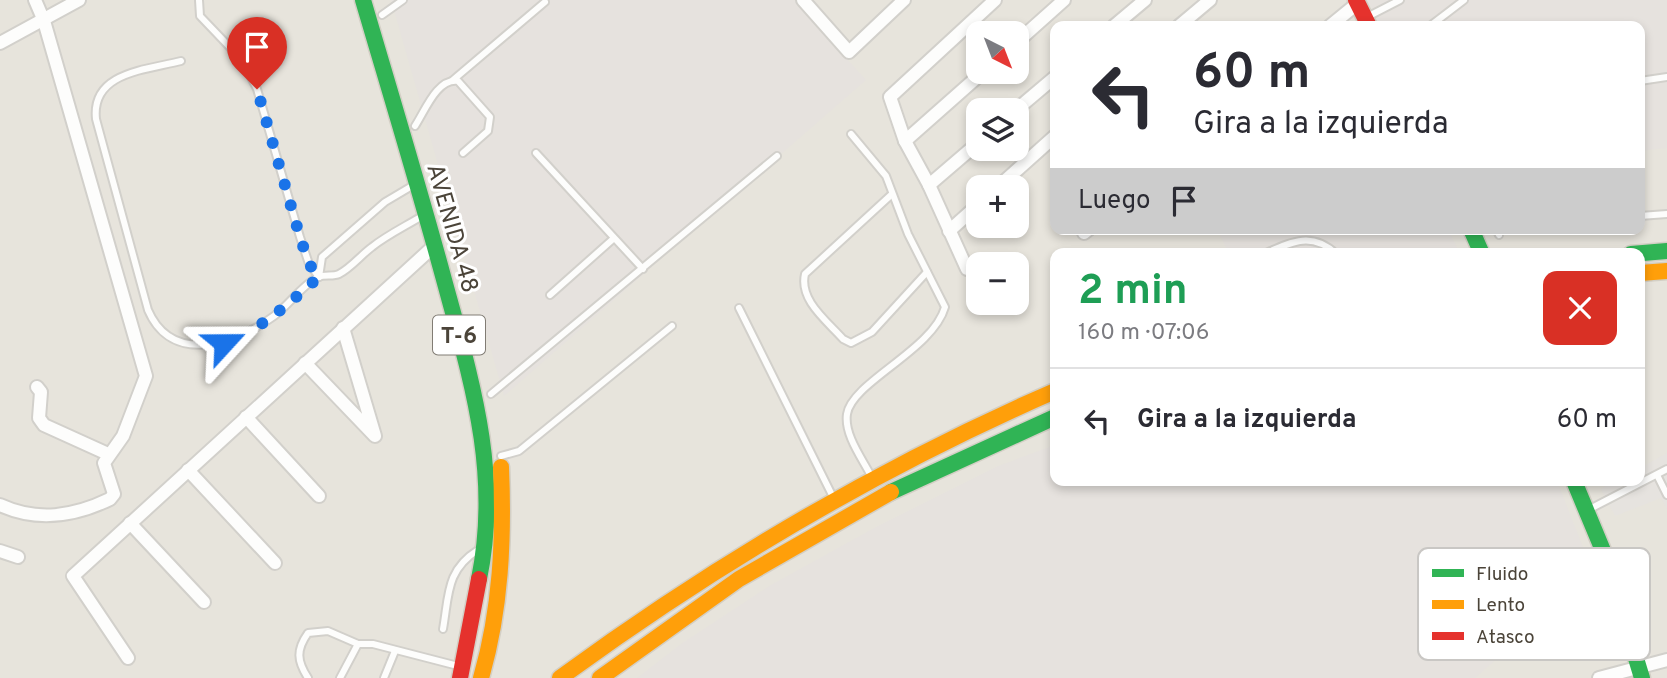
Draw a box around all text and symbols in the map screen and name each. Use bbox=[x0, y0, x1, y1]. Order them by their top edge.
pin bbox=[227, 17, 287, 89]
north arrow bbox=[966, 21, 1029, 84]
map controls bbox=[966, 21, 1029, 315]
icon: arrive bbox=[238, 28, 276, 66]
text: 60 m bbox=[1193, 44, 1311, 106]
icon: left bbox=[1078, 49, 1169, 140]
button: layers bbox=[966, 98, 1029, 161]
text: Gira a la izquierda bbox=[1193, 105, 1449, 145]
street label: AVENIDA 48 bbox=[418, 161, 484, 297]
button: + bbox=[966, 175, 1029, 238]
icon: arrive bbox=[1165, 182, 1203, 220]
text: Luego bbox=[1078, 185, 1151, 218]
button: − bbox=[966, 252, 1029, 315]
text: 2 min bbox=[1078, 266, 1188, 319]
button: close bbox=[1543, 271, 1617, 345]
position arrow bbox=[187, 306, 261, 380]
road number: T-6 bbox=[433, 316, 485, 354]
text: 160 m · 07:06 bbox=[1078, 319, 1210, 348]
icon: left bbox=[1078, 402, 1116, 440]
text: Gira a la izquierda bbox=[1137, 404, 1356, 437]
text: 60 m bbox=[1557, 404, 1617, 437]
legend bbox=[1418, 548, 1650, 660]
text: Fluido bbox=[1476, 563, 1528, 587]
text: Lento bbox=[1476, 594, 1525, 618]
text: Atasco bbox=[1476, 626, 1535, 650]

